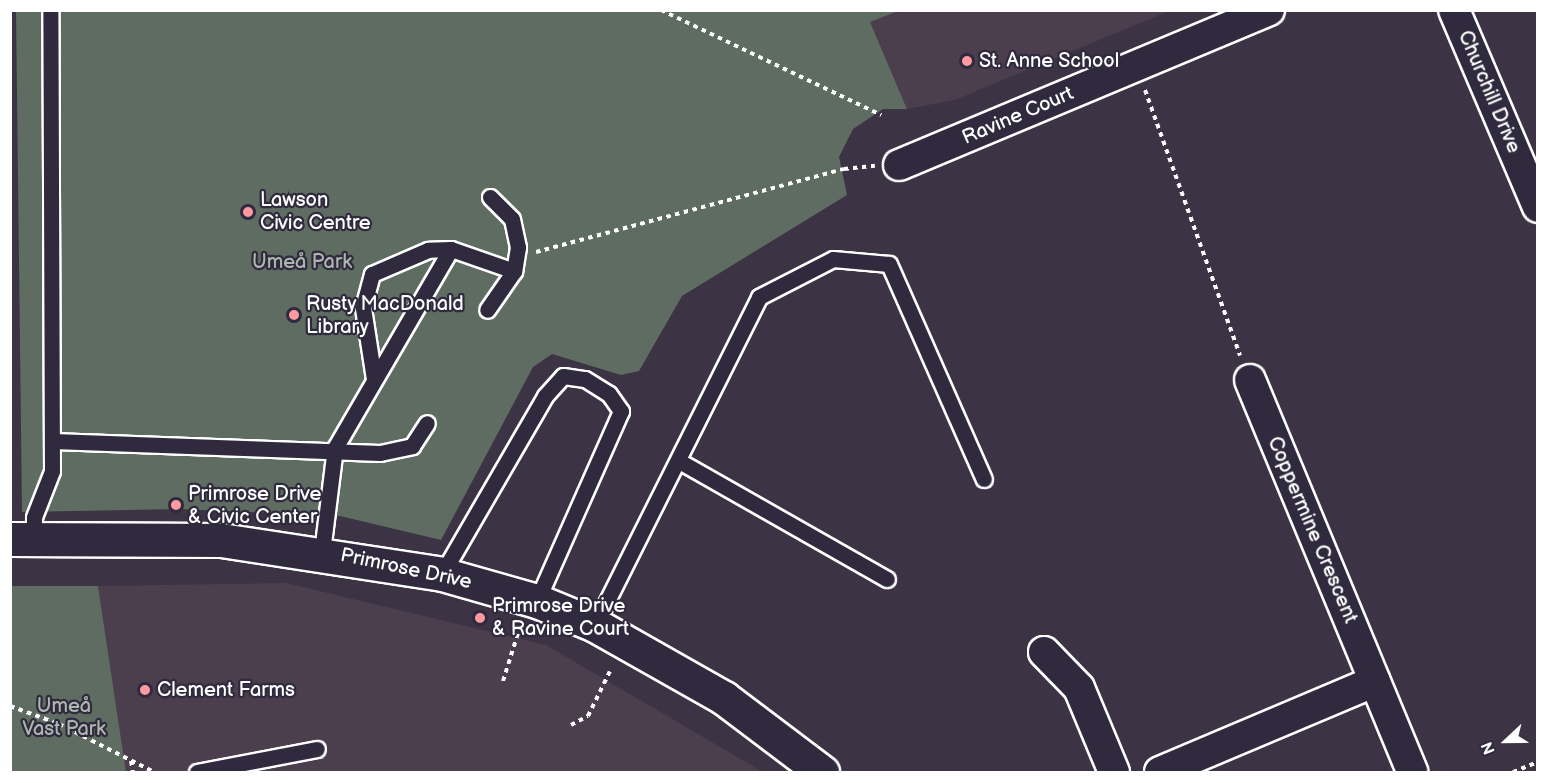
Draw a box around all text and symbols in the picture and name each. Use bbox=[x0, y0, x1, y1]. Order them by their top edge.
street label: Churchill Drive bbox=[1452, 27, 1526, 157]
place label: St. Anne School bbox=[979, 49, 1120, 73]
marker: St. Anne School bbox=[960, 54, 974, 68]
street label: Ravine Court bbox=[959, 82, 1077, 150]
place label: Lawson Civic Centre bbox=[260, 189, 371, 236]
marker: Lawson Civic Centre bbox=[241, 205, 255, 219]
park label: Umeå Park bbox=[252, 250, 352, 274]
place label: Rusty MacDonald Library bbox=[306, 292, 465, 339]
marker: Rusty MacDonald Library bbox=[287, 308, 301, 322]
street label: Coppermine Crescent bbox=[1262, 433, 1362, 627]
place label: Primrose Drive & Civic Center bbox=[188, 482, 321, 529]
marker: Primrose Drive & Civic Center bbox=[169, 498, 183, 512]
street label: Primrose Drive bbox=[338, 543, 474, 595]
place label: Primrose Drive & Ravine Court bbox=[492, 594, 629, 641]
marker: Primrose Drive & Ravine Court bbox=[473, 611, 487, 625]
place label: Clement Farms bbox=[157, 678, 295, 702]
marker: Clement Farms bbox=[138, 683, 152, 697]
park label: Umeå Vast Park bbox=[22, 695, 106, 742]
north arrow bbox=[1476, 711, 1536, 771]
text: N bbox=[1478, 739, 1500, 757]

